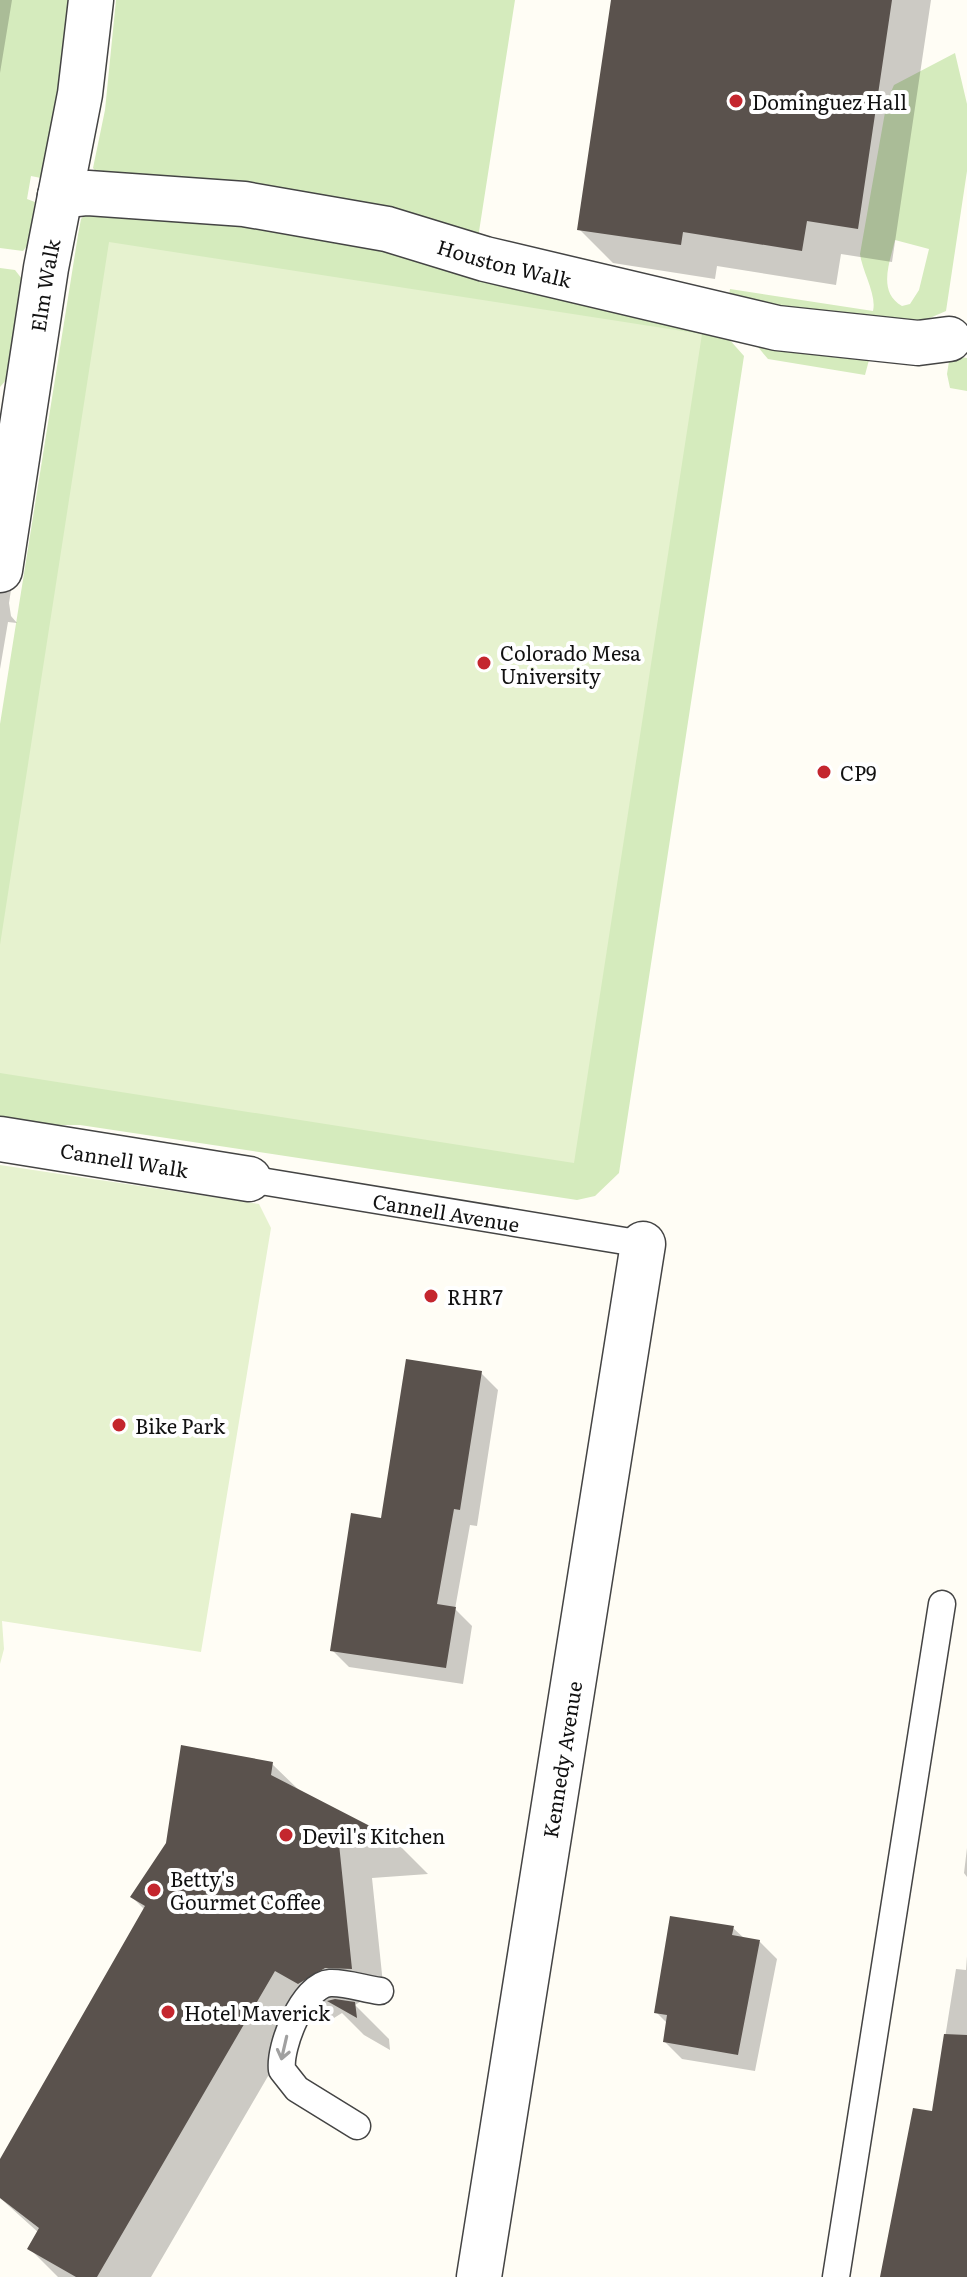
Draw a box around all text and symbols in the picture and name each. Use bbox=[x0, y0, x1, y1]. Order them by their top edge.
place label: Dominguez Hall bbox=[752, 86, 907, 116]
marker: Dominguez Hall bbox=[727, 92, 745, 110]
street label: Houston Walk bbox=[434, 230, 576, 294]
street label: Elm Walk bbox=[21, 235, 67, 334]
place label: Colorado Mesa University bbox=[500, 637, 641, 690]
marker: Colorado Mesa University bbox=[475, 654, 493, 672]
place label: CP9 bbox=[840, 757, 876, 787]
marker: CP9 bbox=[815, 763, 833, 781]
street label: Cannell Walk bbox=[58, 1134, 191, 1184]
street label: Cannell Avenue bbox=[371, 1185, 522, 1238]
place label: RHR7 bbox=[447, 1281, 503, 1311]
marker: RHR7 bbox=[422, 1287, 440, 1305]
place label: Bike Park bbox=[135, 1410, 226, 1440]
marker: Bike Park bbox=[110, 1416, 128, 1434]
street label: Kennedy Avenue bbox=[534, 1679, 588, 1840]
place label: Devil's Kitchen bbox=[302, 1820, 445, 1850]
marker: Devil's Kitchen bbox=[277, 1826, 295, 1844]
place label: Betty's Gourmet Coffee bbox=[170, 1863, 321, 1916]
marker: Betty's Gourmet Coffee bbox=[145, 1881, 163, 1899]
place label: Hotel Maverick bbox=[184, 1997, 331, 2027]
marker: Hotel Maverick bbox=[159, 2003, 177, 2021]
one-way arrow bbox=[276, 2035, 291, 2060]

